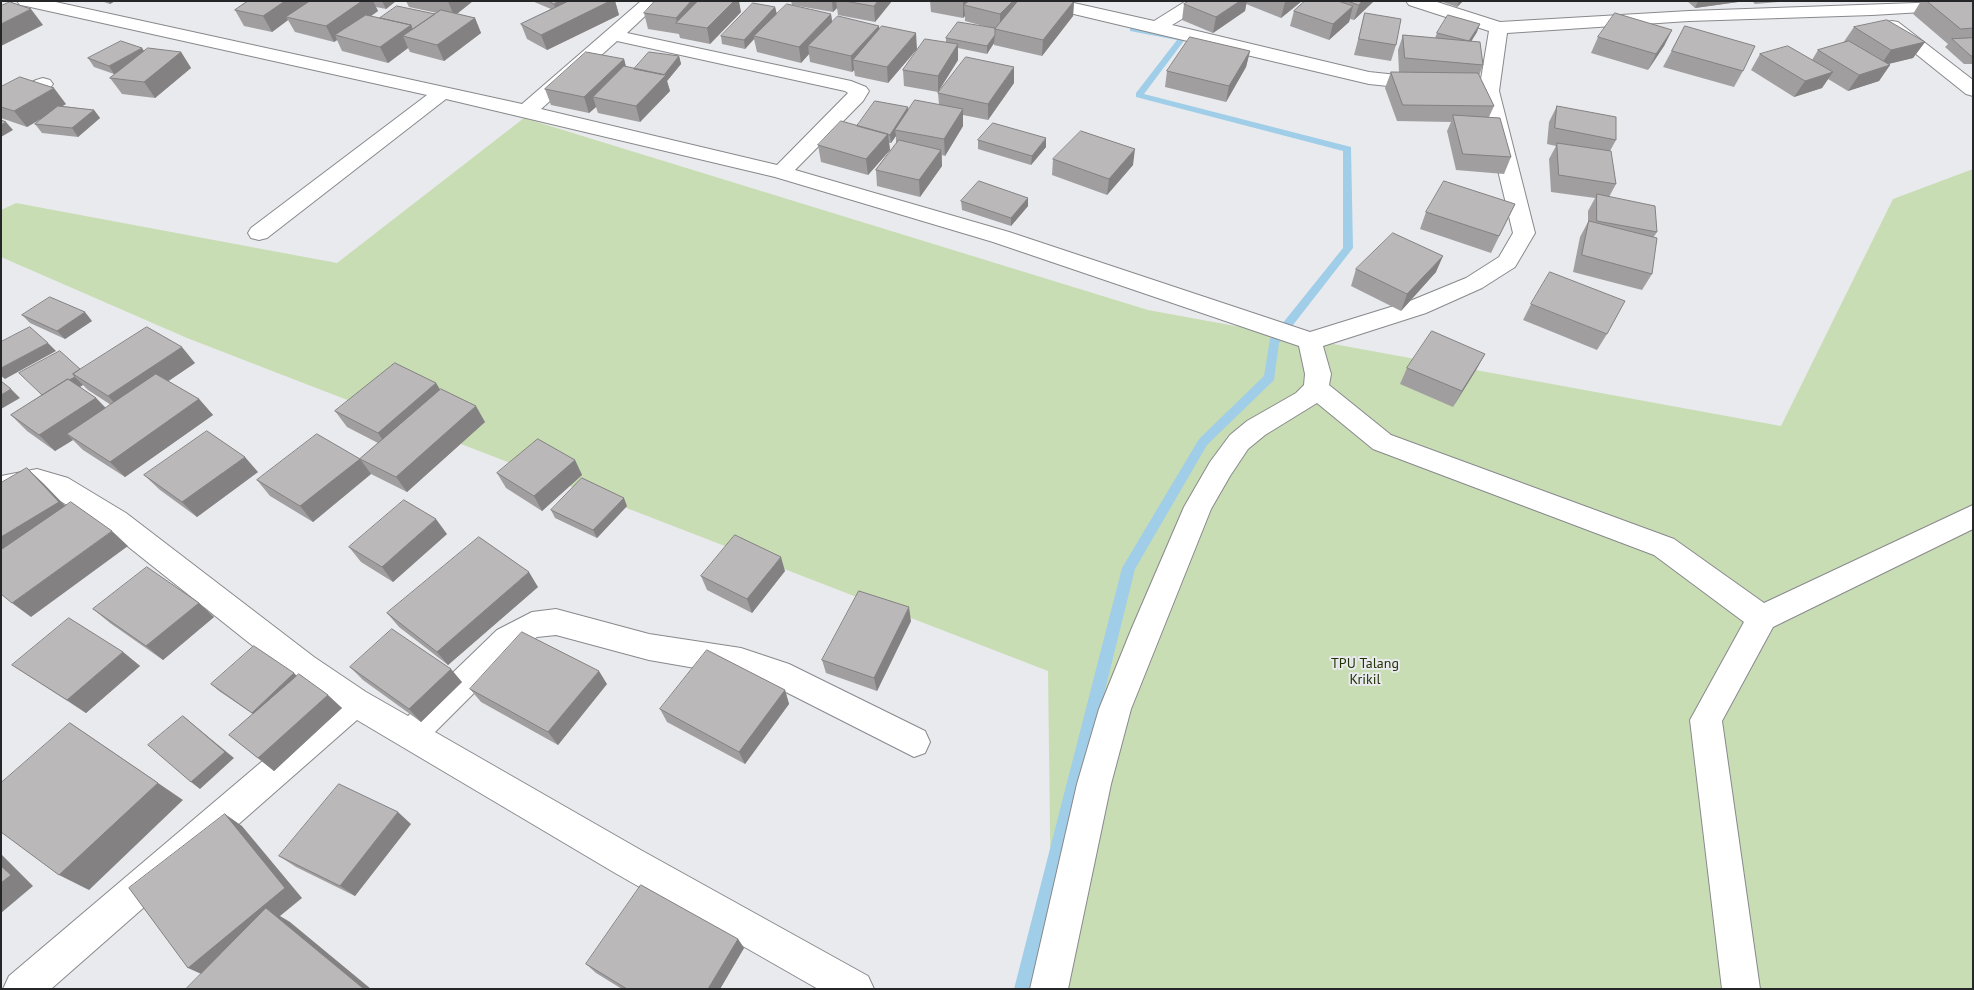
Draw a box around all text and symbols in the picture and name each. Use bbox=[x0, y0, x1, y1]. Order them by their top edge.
park label: TPU Talang Krikil bbox=[1331, 656, 1399, 689]

